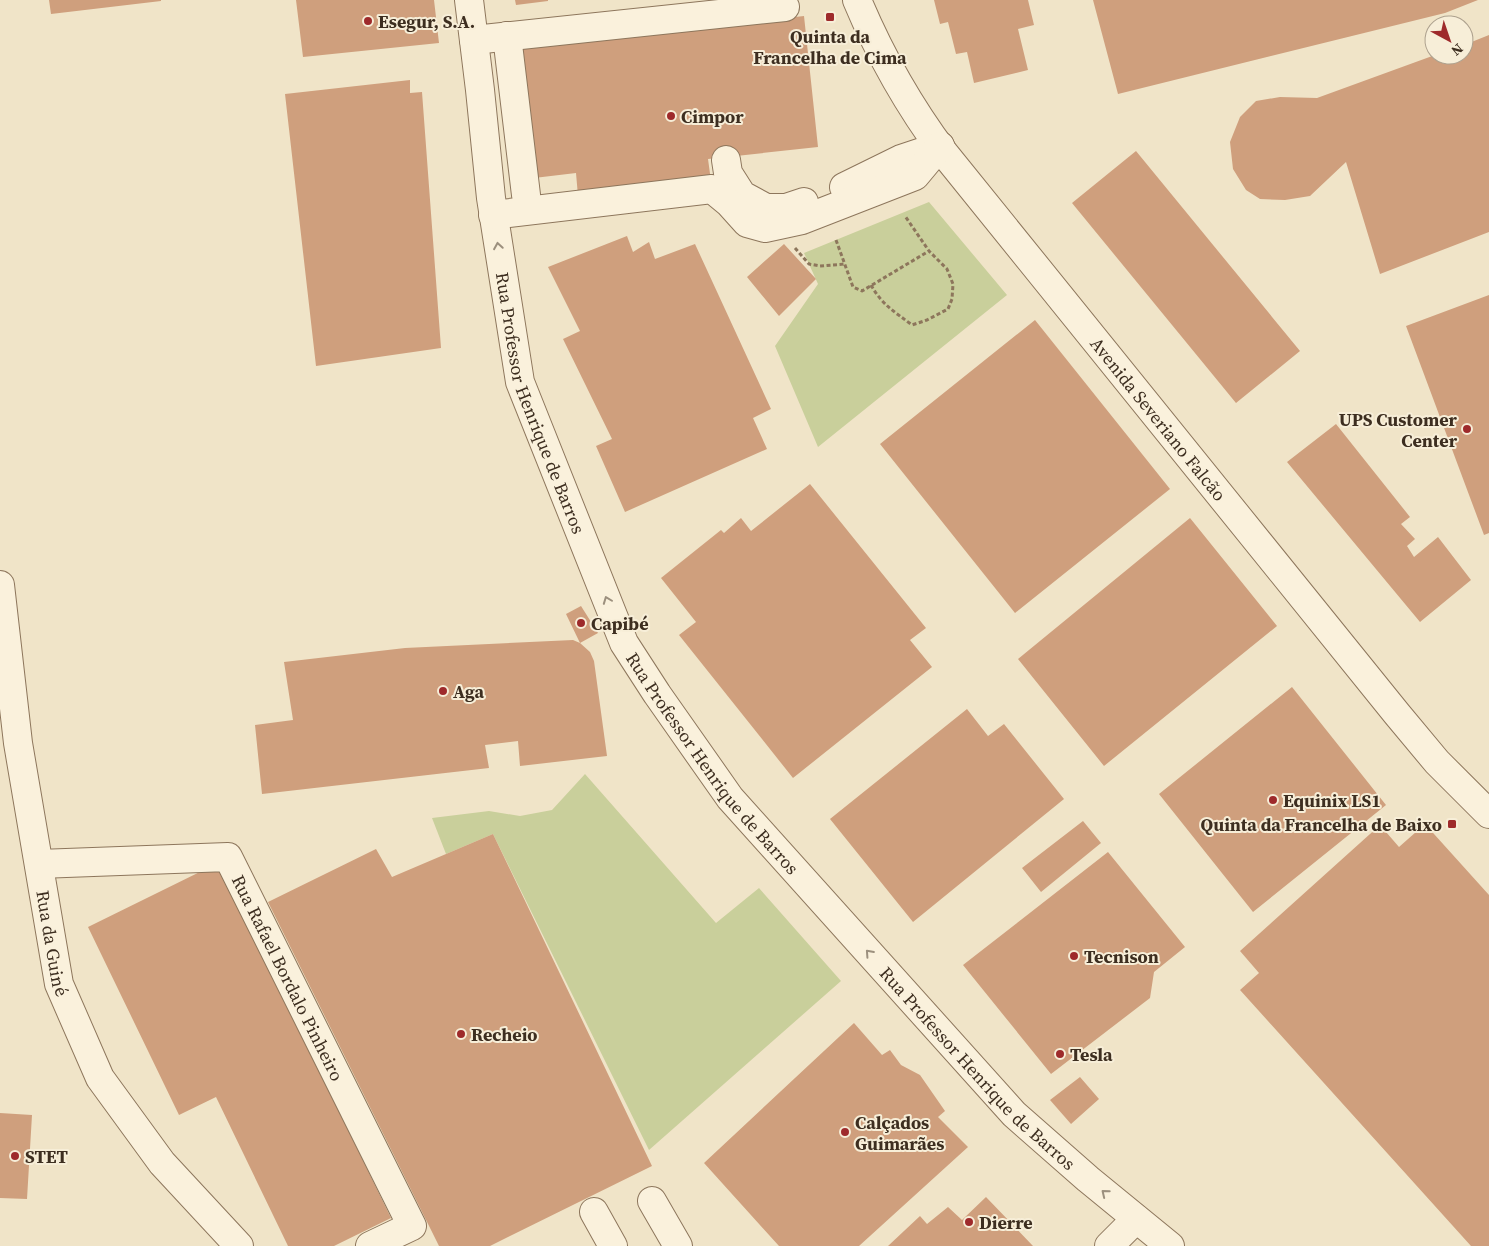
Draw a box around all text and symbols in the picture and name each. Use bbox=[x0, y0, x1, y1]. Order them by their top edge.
place label: Esegur, S.A. bbox=[378, 9, 475, 34]
marker: Quinta da Francelha de Cima bbox=[824, 11, 836, 23]
marker: Esegur, S.A. bbox=[362, 15, 374, 27]
north arrow bbox=[1424, 15, 1474, 65]
place label: Quinta da Francelha de Cima bbox=[753, 24, 907, 70]
text: N bbox=[1447, 39, 1468, 61]
place label: Cimpor bbox=[681, 104, 744, 129]
marker: Cimpor bbox=[665, 110, 677, 122]
one-way arrow bbox=[494, 241, 504, 250]
street label: Rua Professor Henrique de Barros bbox=[490, 270, 592, 537]
street label: Avenida Severiano Falcão bbox=[1085, 332, 1232, 506]
place label: UPS Customer Center bbox=[1339, 407, 1458, 453]
marker: UPS Customer Center bbox=[1461, 423, 1473, 435]
one-way arrow bbox=[603, 596, 613, 605]
place label: Capibé bbox=[591, 611, 649, 636]
marker: Capibé bbox=[575, 617, 587, 629]
street label: Rua Professor Henrique de Barros bbox=[621, 647, 805, 880]
place label: Aga bbox=[453, 679, 485, 704]
marker: Aga bbox=[437, 685, 449, 697]
place label: Equinix LS1 bbox=[1283, 788, 1381, 813]
marker: Equinix LS1 bbox=[1267, 794, 1279, 806]
place label: Quinta da Francelha de Baixo bbox=[1201, 812, 1442, 837]
marker: Quinta da Francelha de Baixo bbox=[1446, 818, 1458, 830]
street label: Rua Rafael Bordalo Pinheiro bbox=[226, 870, 350, 1085]
street label: Rua da Guiné bbox=[31, 888, 75, 1000]
place label: Tecnison bbox=[1084, 944, 1159, 969]
one-way arrow bbox=[866, 949, 875, 958]
marker: Tecnison bbox=[1068, 950, 1080, 962]
street label: Rua Professor Henrique de Barros bbox=[875, 961, 1081, 1175]
place label: Recheio bbox=[471, 1022, 538, 1047]
marker: Recheio bbox=[455, 1028, 467, 1040]
place label: Tesla bbox=[1070, 1042, 1113, 1067]
marker: Tesla bbox=[1054, 1048, 1066, 1060]
place label: Calçados Guimarães bbox=[855, 1110, 944, 1156]
marker: Calçados Guimarães bbox=[839, 1126, 851, 1138]
place label: STET bbox=[25, 1144, 69, 1169]
marker: STET bbox=[9, 1150, 21, 1162]
one-way arrow bbox=[1102, 1190, 1111, 1199]
place label: Dierre bbox=[979, 1210, 1033, 1235]
marker: Dierre bbox=[963, 1216, 975, 1228]

